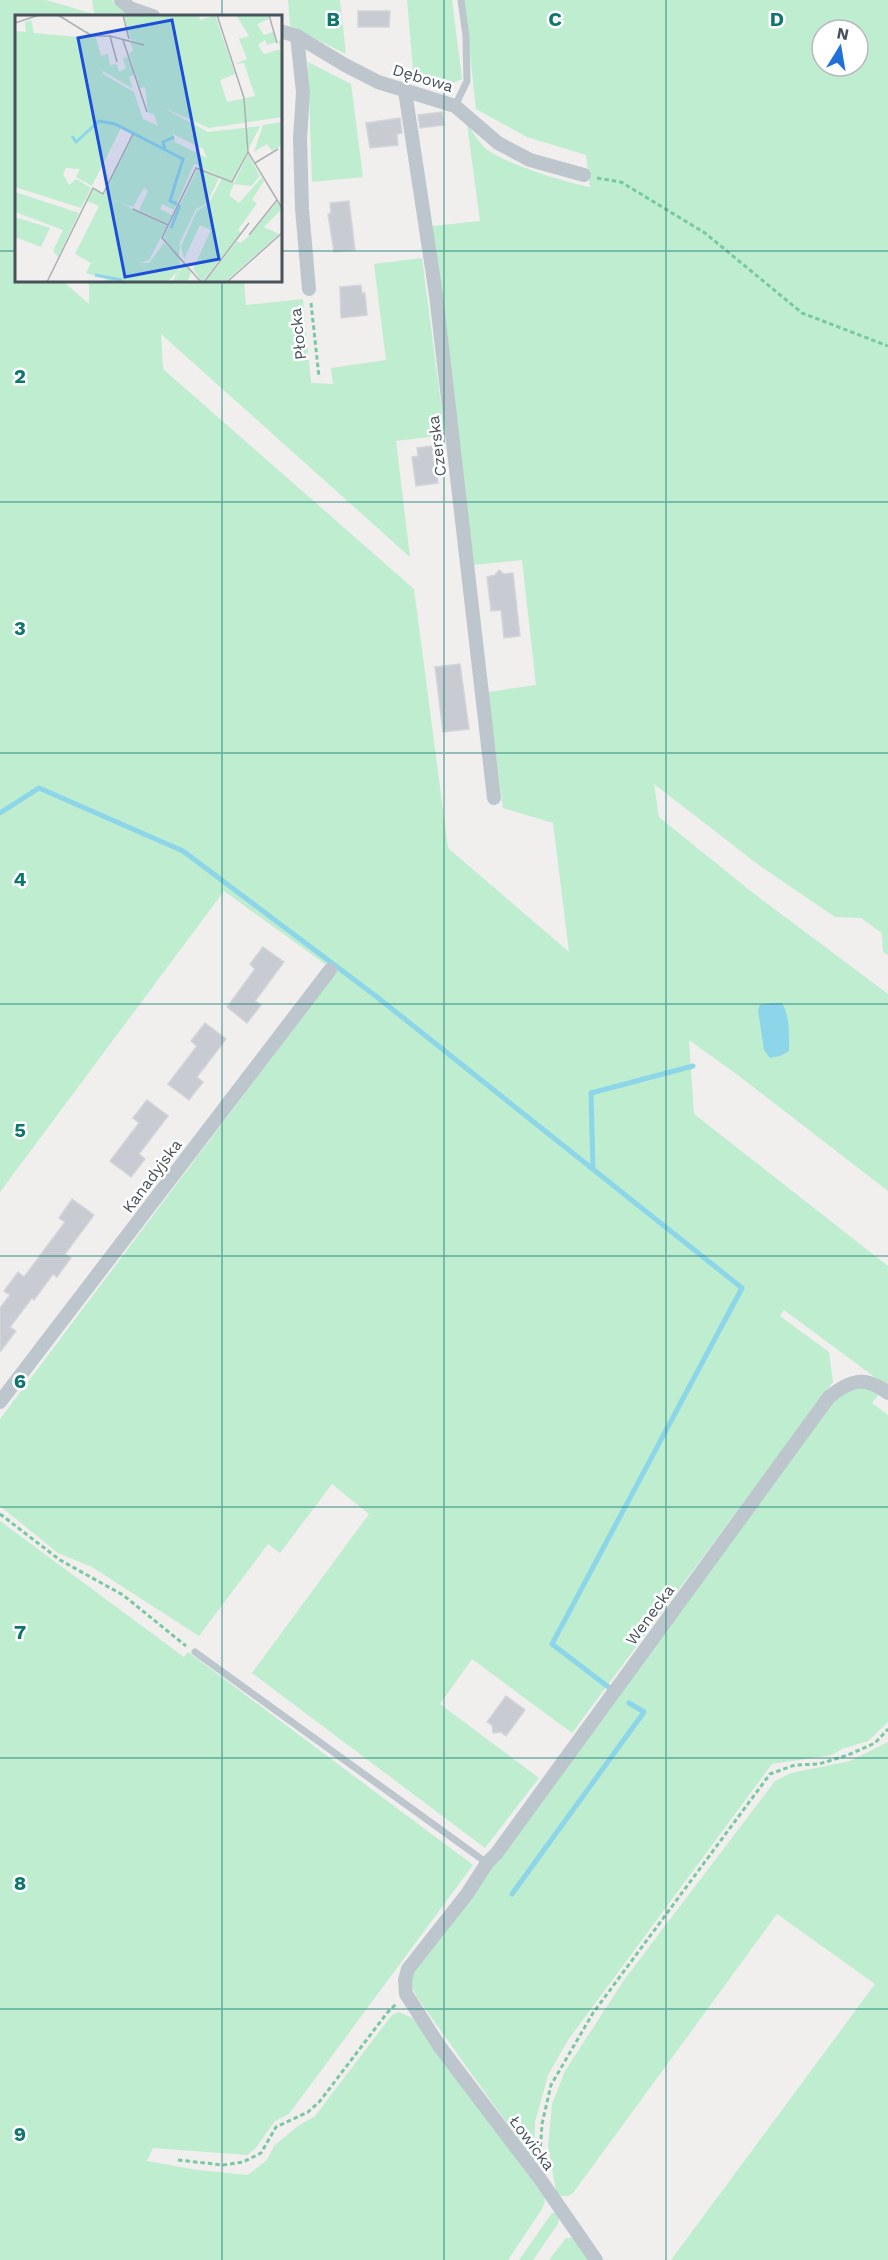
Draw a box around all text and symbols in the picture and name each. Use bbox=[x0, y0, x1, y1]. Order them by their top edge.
text: B bbox=[326, 7, 340, 31]
text: C bbox=[548, 7, 562, 31]
text: D bbox=[770, 7, 784, 31]
inset map bbox=[15, 15, 282, 282]
north arrow bbox=[810, 18, 870, 78]
text: N bbox=[835, 23, 850, 44]
street label: Dębowa bbox=[390, 60, 456, 96]
street label: Płocka bbox=[286, 307, 310, 361]
text: 2 bbox=[14, 364, 26, 388]
street label: Czerska bbox=[424, 414, 450, 478]
text: 3 bbox=[14, 616, 26, 640]
text: 4 bbox=[14, 867, 27, 891]
text: 5 bbox=[14, 1118, 26, 1142]
street label: Kanadyjska bbox=[118, 1135, 186, 1217]
text: 6 bbox=[14, 1369, 26, 1393]
street label: Wenecka bbox=[622, 1581, 678, 1649]
text: 7 bbox=[14, 1620, 26, 1644]
text: 8 bbox=[14, 1871, 26, 1895]
street label: Łowicka bbox=[505, 2112, 559, 2174]
text: 9 bbox=[14, 2122, 26, 2146]

